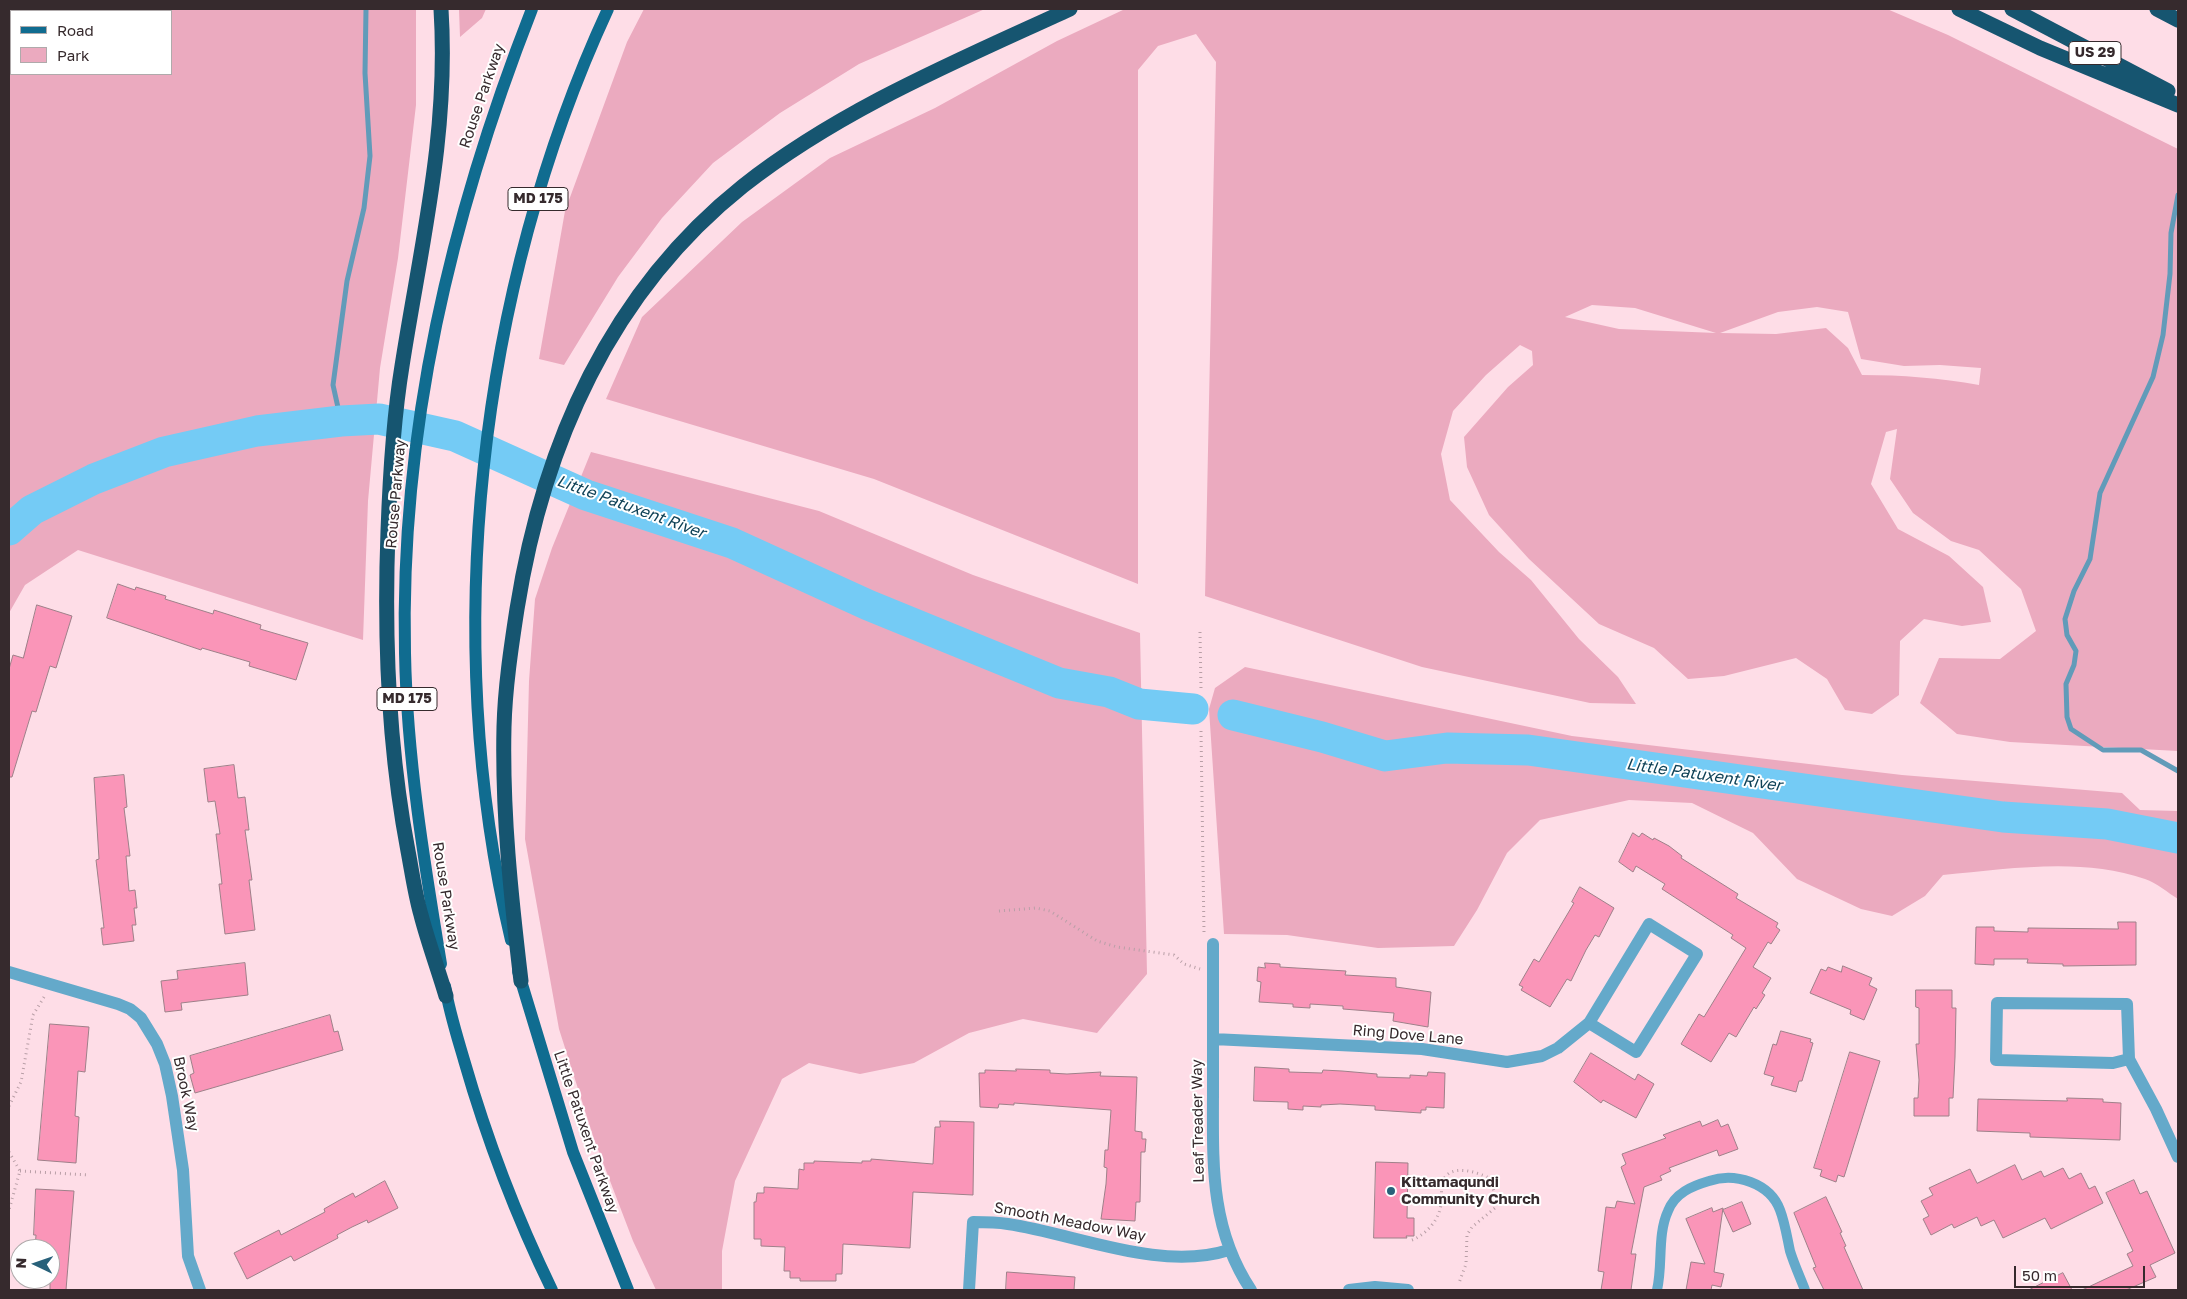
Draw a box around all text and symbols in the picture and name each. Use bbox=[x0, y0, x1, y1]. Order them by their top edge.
legend bbox=[10, 10, 172, 75]
text: Road bbox=[57, 21, 94, 39]
street label: Rouse Parkway bbox=[456, 41, 508, 151]
road number: US 29 bbox=[2069, 42, 2121, 64]
text: Park bbox=[57, 46, 89, 64]
road number: MD 175 bbox=[508, 188, 568, 210]
street label: Rouse Parkway bbox=[382, 439, 410, 549]
water label: Little Patuxent River bbox=[554, 471, 708, 543]
road number: MD 175 bbox=[377, 688, 437, 711]
water label: Little Patuxent River bbox=[1625, 755, 1783, 795]
street label: Rouse Parkway bbox=[429, 840, 463, 952]
street label: Ring Dove Lane bbox=[1352, 1021, 1464, 1049]
street label: Little Patuxent Parkway bbox=[550, 1048, 622, 1216]
street label: Brook Way bbox=[169, 1055, 203, 1133]
street label: Leaf Treader Way bbox=[1188, 1059, 1208, 1183]
place label: Kittamaqundi Community Church bbox=[1401, 1173, 1540, 1208]
marker: Kittamaqundi Community Church bbox=[1385, 1185, 1397, 1197]
street label: Smooth Meadow Way bbox=[993, 1198, 1147, 1246]
north arrow bbox=[10, 1239, 60, 1289]
scale bar bbox=[2017, 1256, 2148, 1288]
text: N bbox=[12, 1257, 29, 1269]
text: 50 m bbox=[2022, 1266, 2057, 1284]

